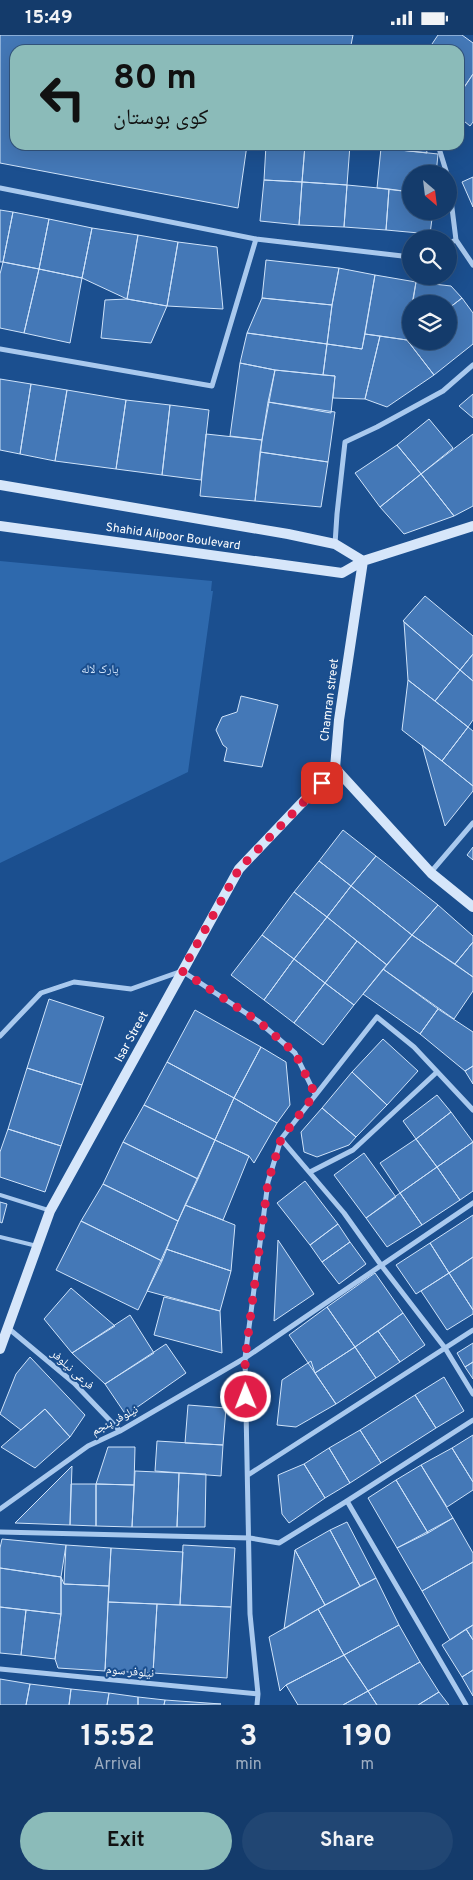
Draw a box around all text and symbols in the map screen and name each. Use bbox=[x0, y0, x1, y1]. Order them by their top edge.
text: 15:49 bbox=[25, 6, 73, 30]
text: 80 m bbox=[113, 57, 197, 101]
icon: left bbox=[30, 65, 95, 130]
text: کوی بوستان bbox=[113, 105, 208, 132]
north arrow bbox=[402, 165, 458, 220]
map controls bbox=[402, 165, 457, 350]
button: search bbox=[402, 230, 457, 285]
button: layers bbox=[402, 295, 457, 350]
street label: Shahid Alipoor Boulevard bbox=[105, 520, 241, 554]
street label: Chamran street bbox=[317, 658, 343, 742]
park label: پارک لاله bbox=[81, 662, 119, 678]
pin bbox=[301, 762, 343, 804]
icon: arrive bbox=[308, 769, 336, 797]
street label: Isar Street bbox=[112, 1009, 152, 1065]
street label: فرعی نیلوفر bbox=[46, 1346, 97, 1394]
position arrow bbox=[219, 1370, 271, 1422]
street label: نیلوفر پنجم bbox=[89, 1402, 141, 1440]
street label: نیلوفر سوم bbox=[105, 1662, 155, 1682]
text: 15:52 bbox=[80, 1719, 155, 1756]
text: 3 bbox=[240, 1719, 258, 1756]
text: 190 bbox=[342, 1719, 393, 1756]
text: Arrival bbox=[94, 1755, 141, 1775]
text: min bbox=[235, 1755, 262, 1775]
text: m bbox=[361, 1755, 374, 1775]
button: Exit bbox=[20, 1812, 232, 1870]
button: Share bbox=[242, 1812, 453, 1870]

